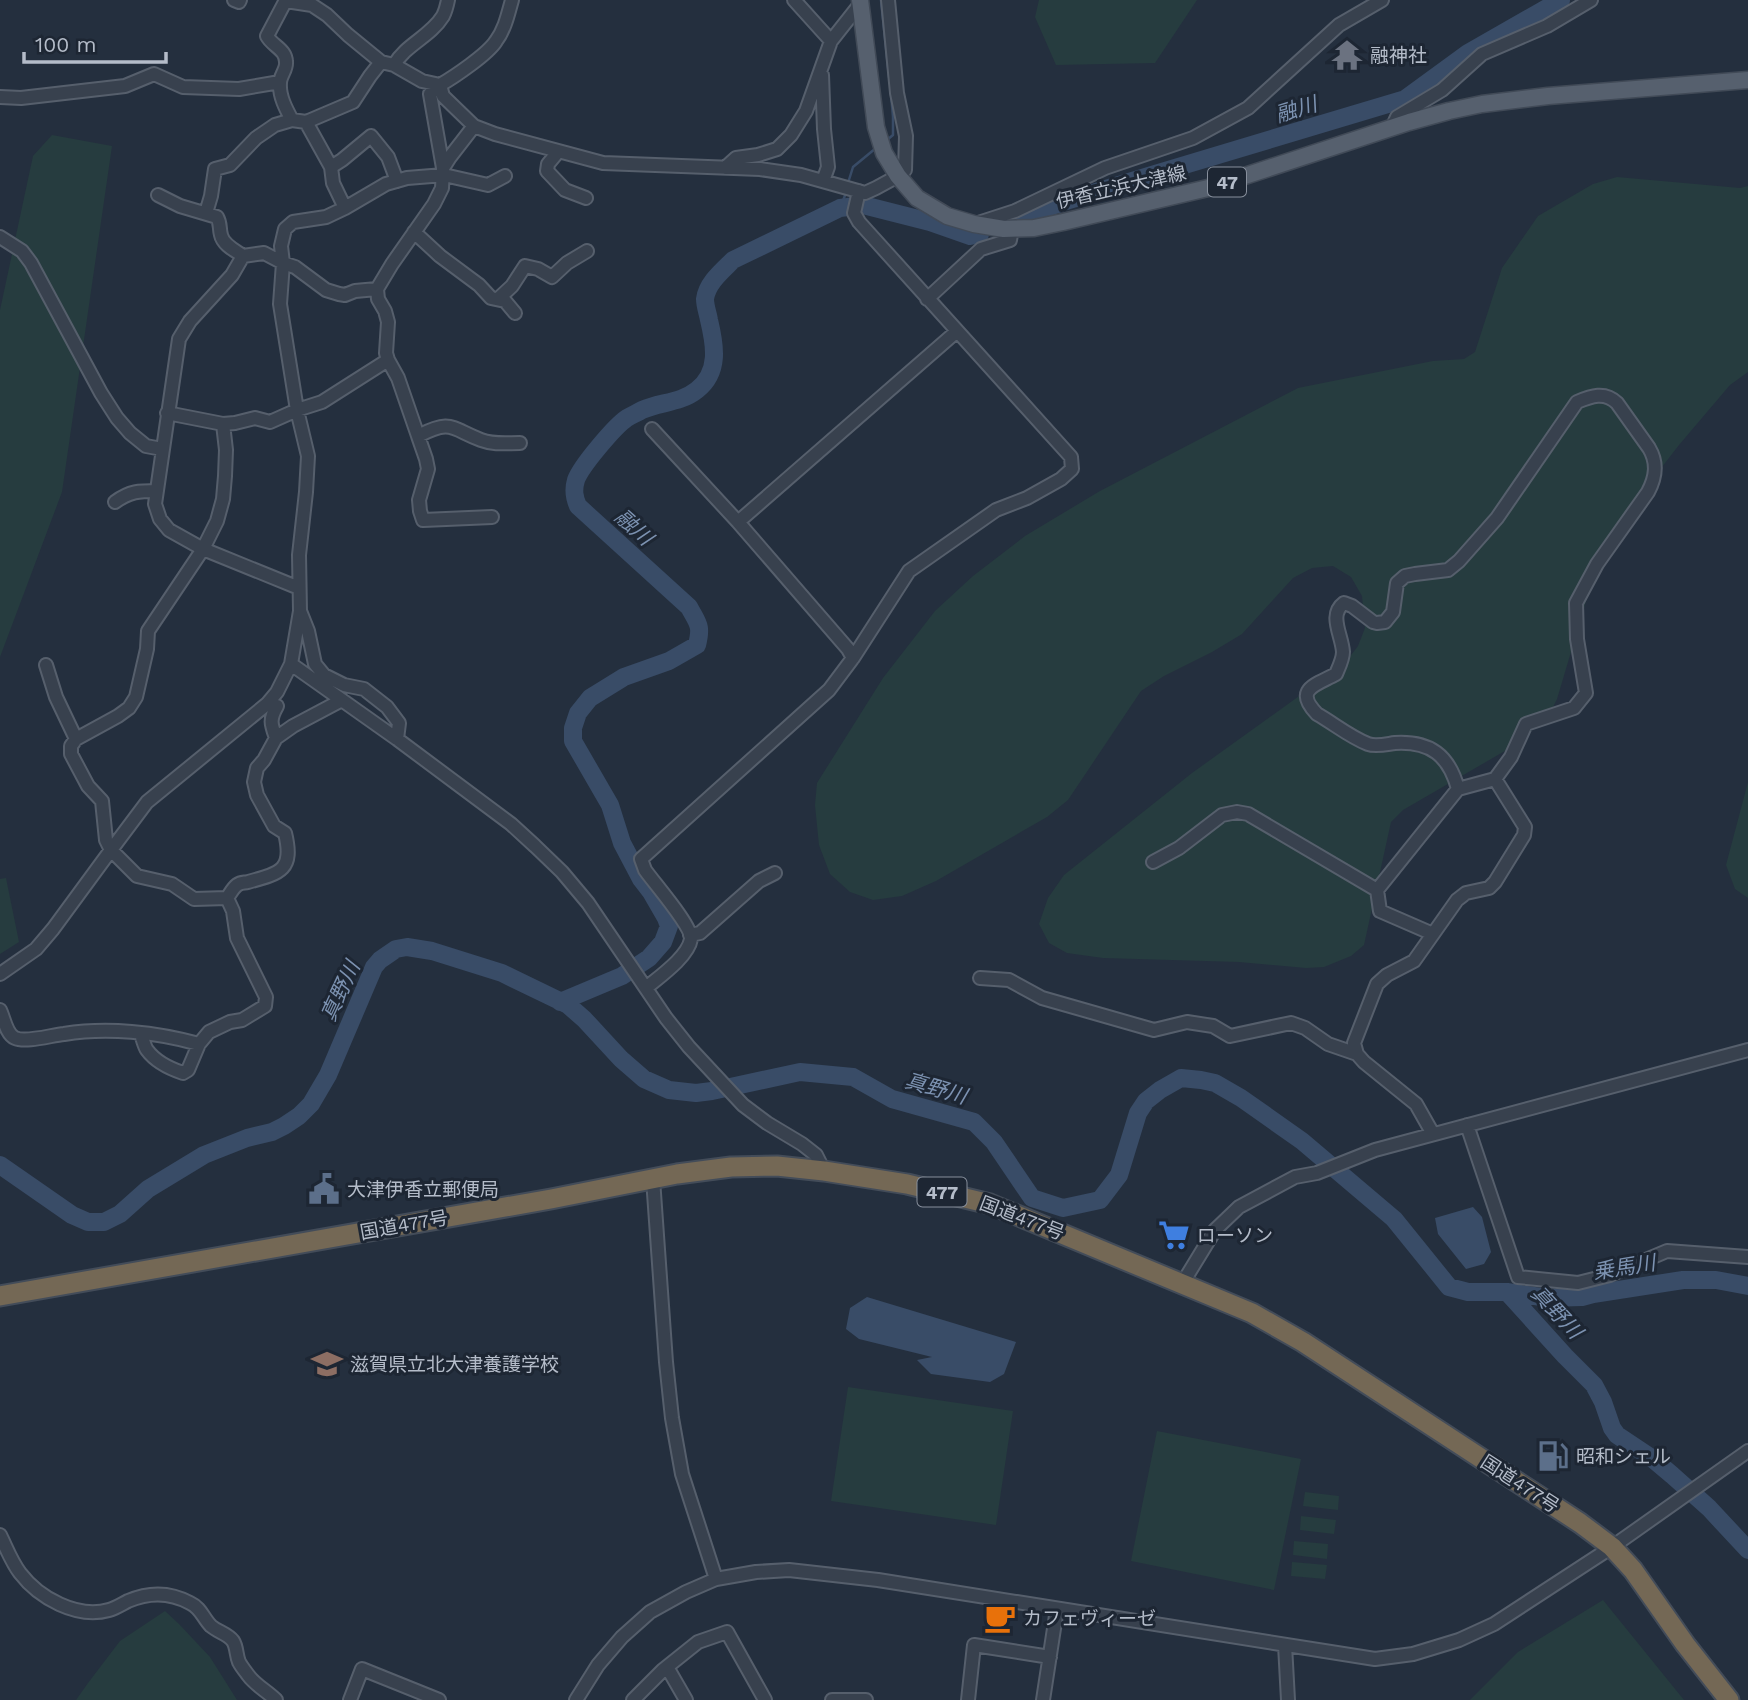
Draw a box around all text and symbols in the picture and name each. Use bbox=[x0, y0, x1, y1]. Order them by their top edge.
scale bar bbox=[24, 21, 166, 65]
text: 100 m bbox=[35, 32, 97, 57]
temple icon: 融神社 bbox=[1330, 38, 1364, 72]
place label: 融神社 bbox=[1370, 44, 1427, 67]
water label: 融川 bbox=[1272, 90, 1322, 127]
street label: 伊香立浜大津線 bbox=[1054, 161, 1188, 213]
road number: 47 bbox=[1208, 168, 1246, 196]
water label: 融川 bbox=[610, 504, 659, 552]
water label: 真野川 bbox=[315, 955, 365, 1025]
water label: 真野川 bbox=[902, 1067, 972, 1109]
public building icon: 大津伊香立郵便局 bbox=[307, 1172, 341, 1206]
road number: 477 bbox=[918, 1177, 967, 1206]
place label: 大津伊香立郵便局 bbox=[347, 1178, 499, 1201]
street label: 国道477号 bbox=[976, 1191, 1068, 1245]
street label: 国道477号 bbox=[358, 1206, 450, 1244]
supermarket icon: ローソン bbox=[1157, 1218, 1191, 1252]
place label: ローソン bbox=[1197, 1224, 1273, 1247]
water label: 乗馬川 bbox=[1591, 1249, 1659, 1284]
water label: 真野川 bbox=[1526, 1280, 1589, 1345]
school or university icon: 滋賀県立北大津養護学校 bbox=[310, 1347, 344, 1381]
place label: 滋賀県立北大津養護学校 bbox=[350, 1353, 559, 1376]
fuel station icon: 昭和シェル bbox=[1536, 1439, 1570, 1473]
place label: 昭和シェル bbox=[1576, 1445, 1671, 1468]
street label: 国道477号 bbox=[1476, 1450, 1564, 1518]
cafe icon: カフェヴィーゼ bbox=[983, 1601, 1017, 1635]
place label: カフェヴィーゼ bbox=[1023, 1607, 1156, 1630]

